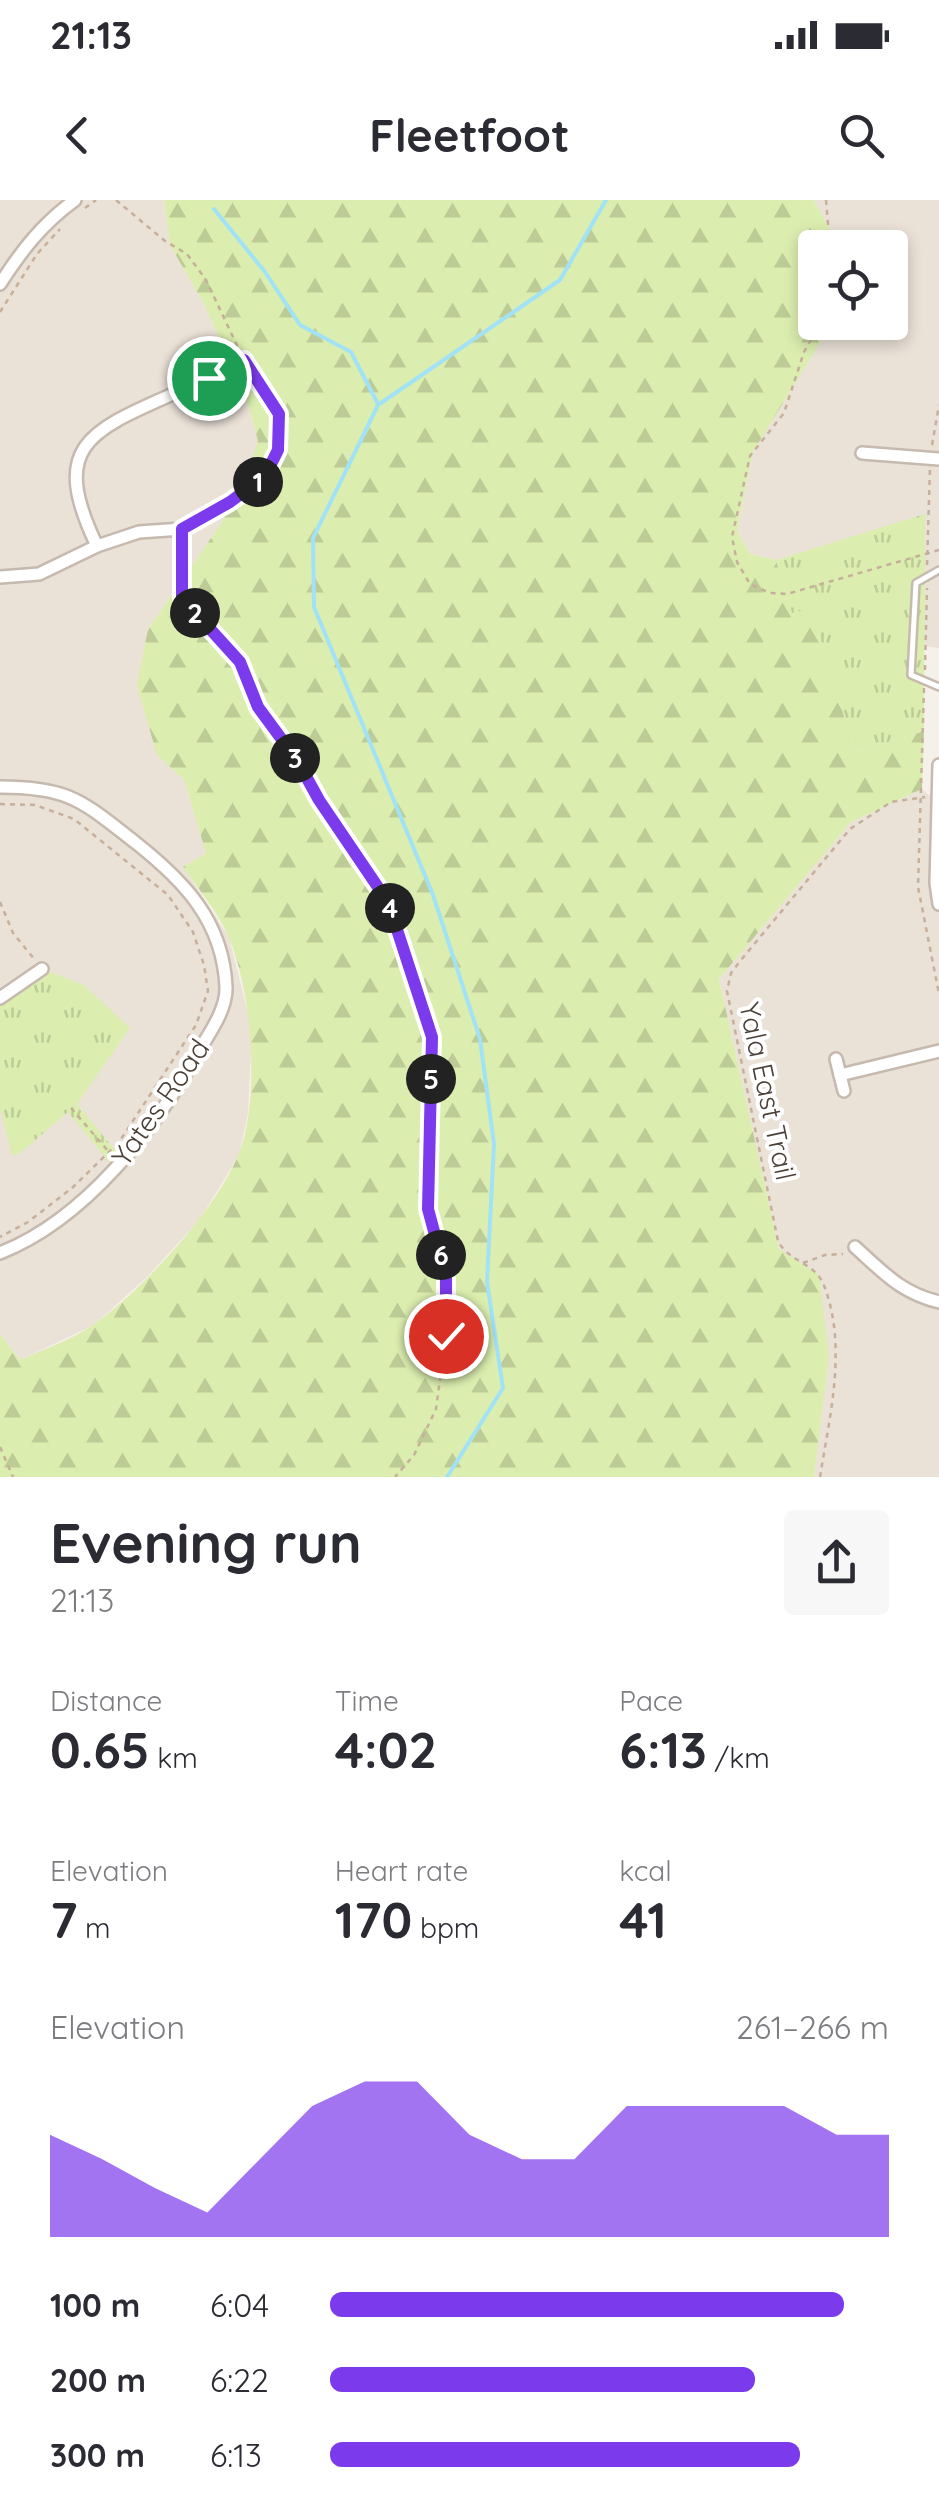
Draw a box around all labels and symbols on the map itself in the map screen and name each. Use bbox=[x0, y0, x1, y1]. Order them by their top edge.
pin bbox=[167, 336, 252, 421]
pin: 1 bbox=[233, 457, 283, 507]
pin: 2 bbox=[170, 588, 220, 638]
pin: 3 bbox=[270, 733, 320, 783]
pin: 4 bbox=[365, 883, 415, 933]
street label: Yala East Trail bbox=[732, 999, 804, 1183]
street label: Yates Road bbox=[103, 1032, 217, 1172]
pin: 5 bbox=[406, 1054, 456, 1104]
pin: 6 bbox=[416, 1230, 466, 1280]
pin bbox=[404, 1294, 489, 1379]

